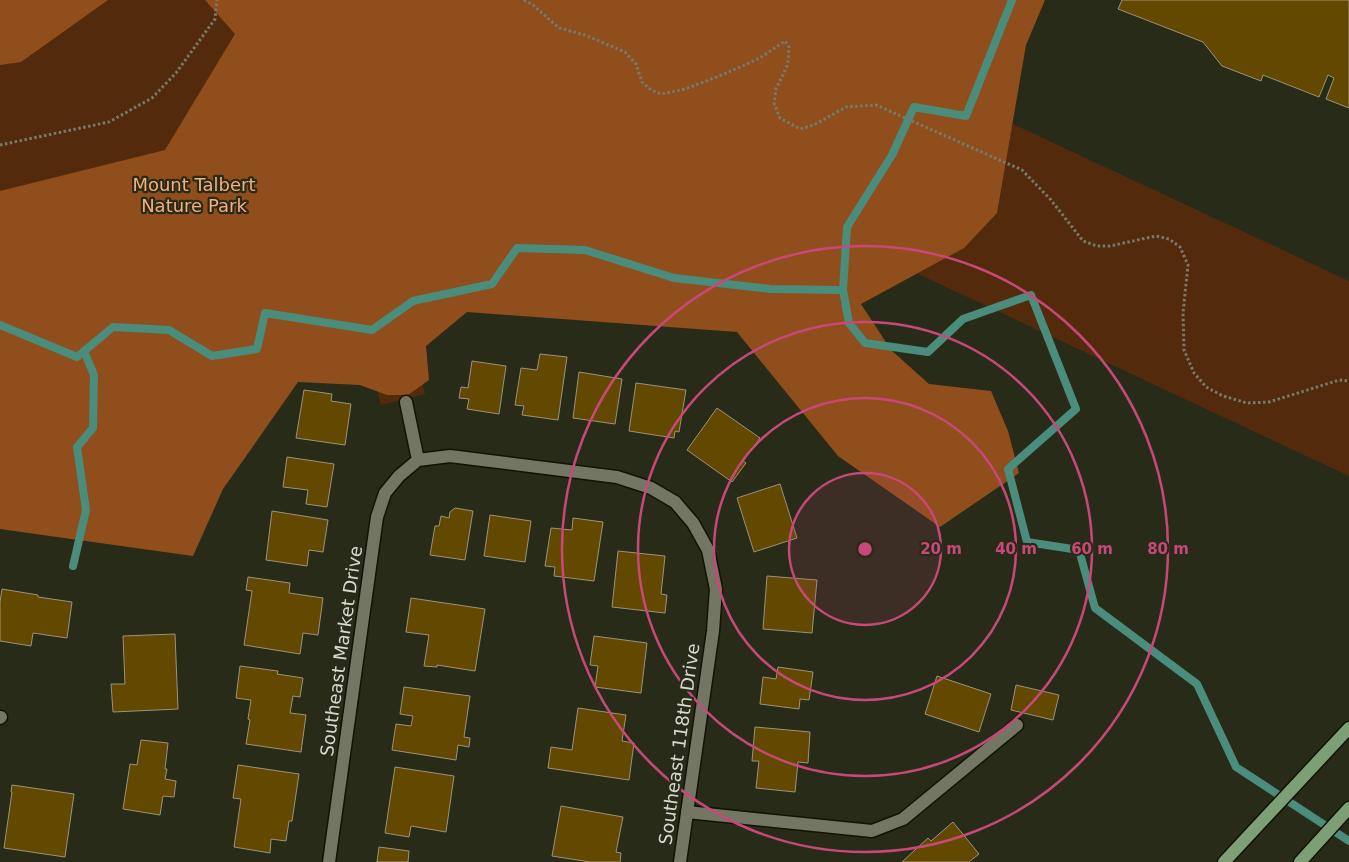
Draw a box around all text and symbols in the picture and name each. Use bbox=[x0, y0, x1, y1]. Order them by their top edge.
park label: Mount Talbert Nature Park bbox=[132, 174, 256, 216]
centre of rings bbox=[856, 540, 874, 558]
text: 20 m bbox=[920, 540, 962, 558]
text: 40 m bbox=[995, 540, 1037, 558]
text: 60 m bbox=[1071, 540, 1113, 558]
text: 80 m bbox=[1147, 540, 1189, 558]
street label: Southeast Market Drive bbox=[316, 544, 366, 758]
street label: Southeast 118th Drive bbox=[654, 642, 704, 846]

